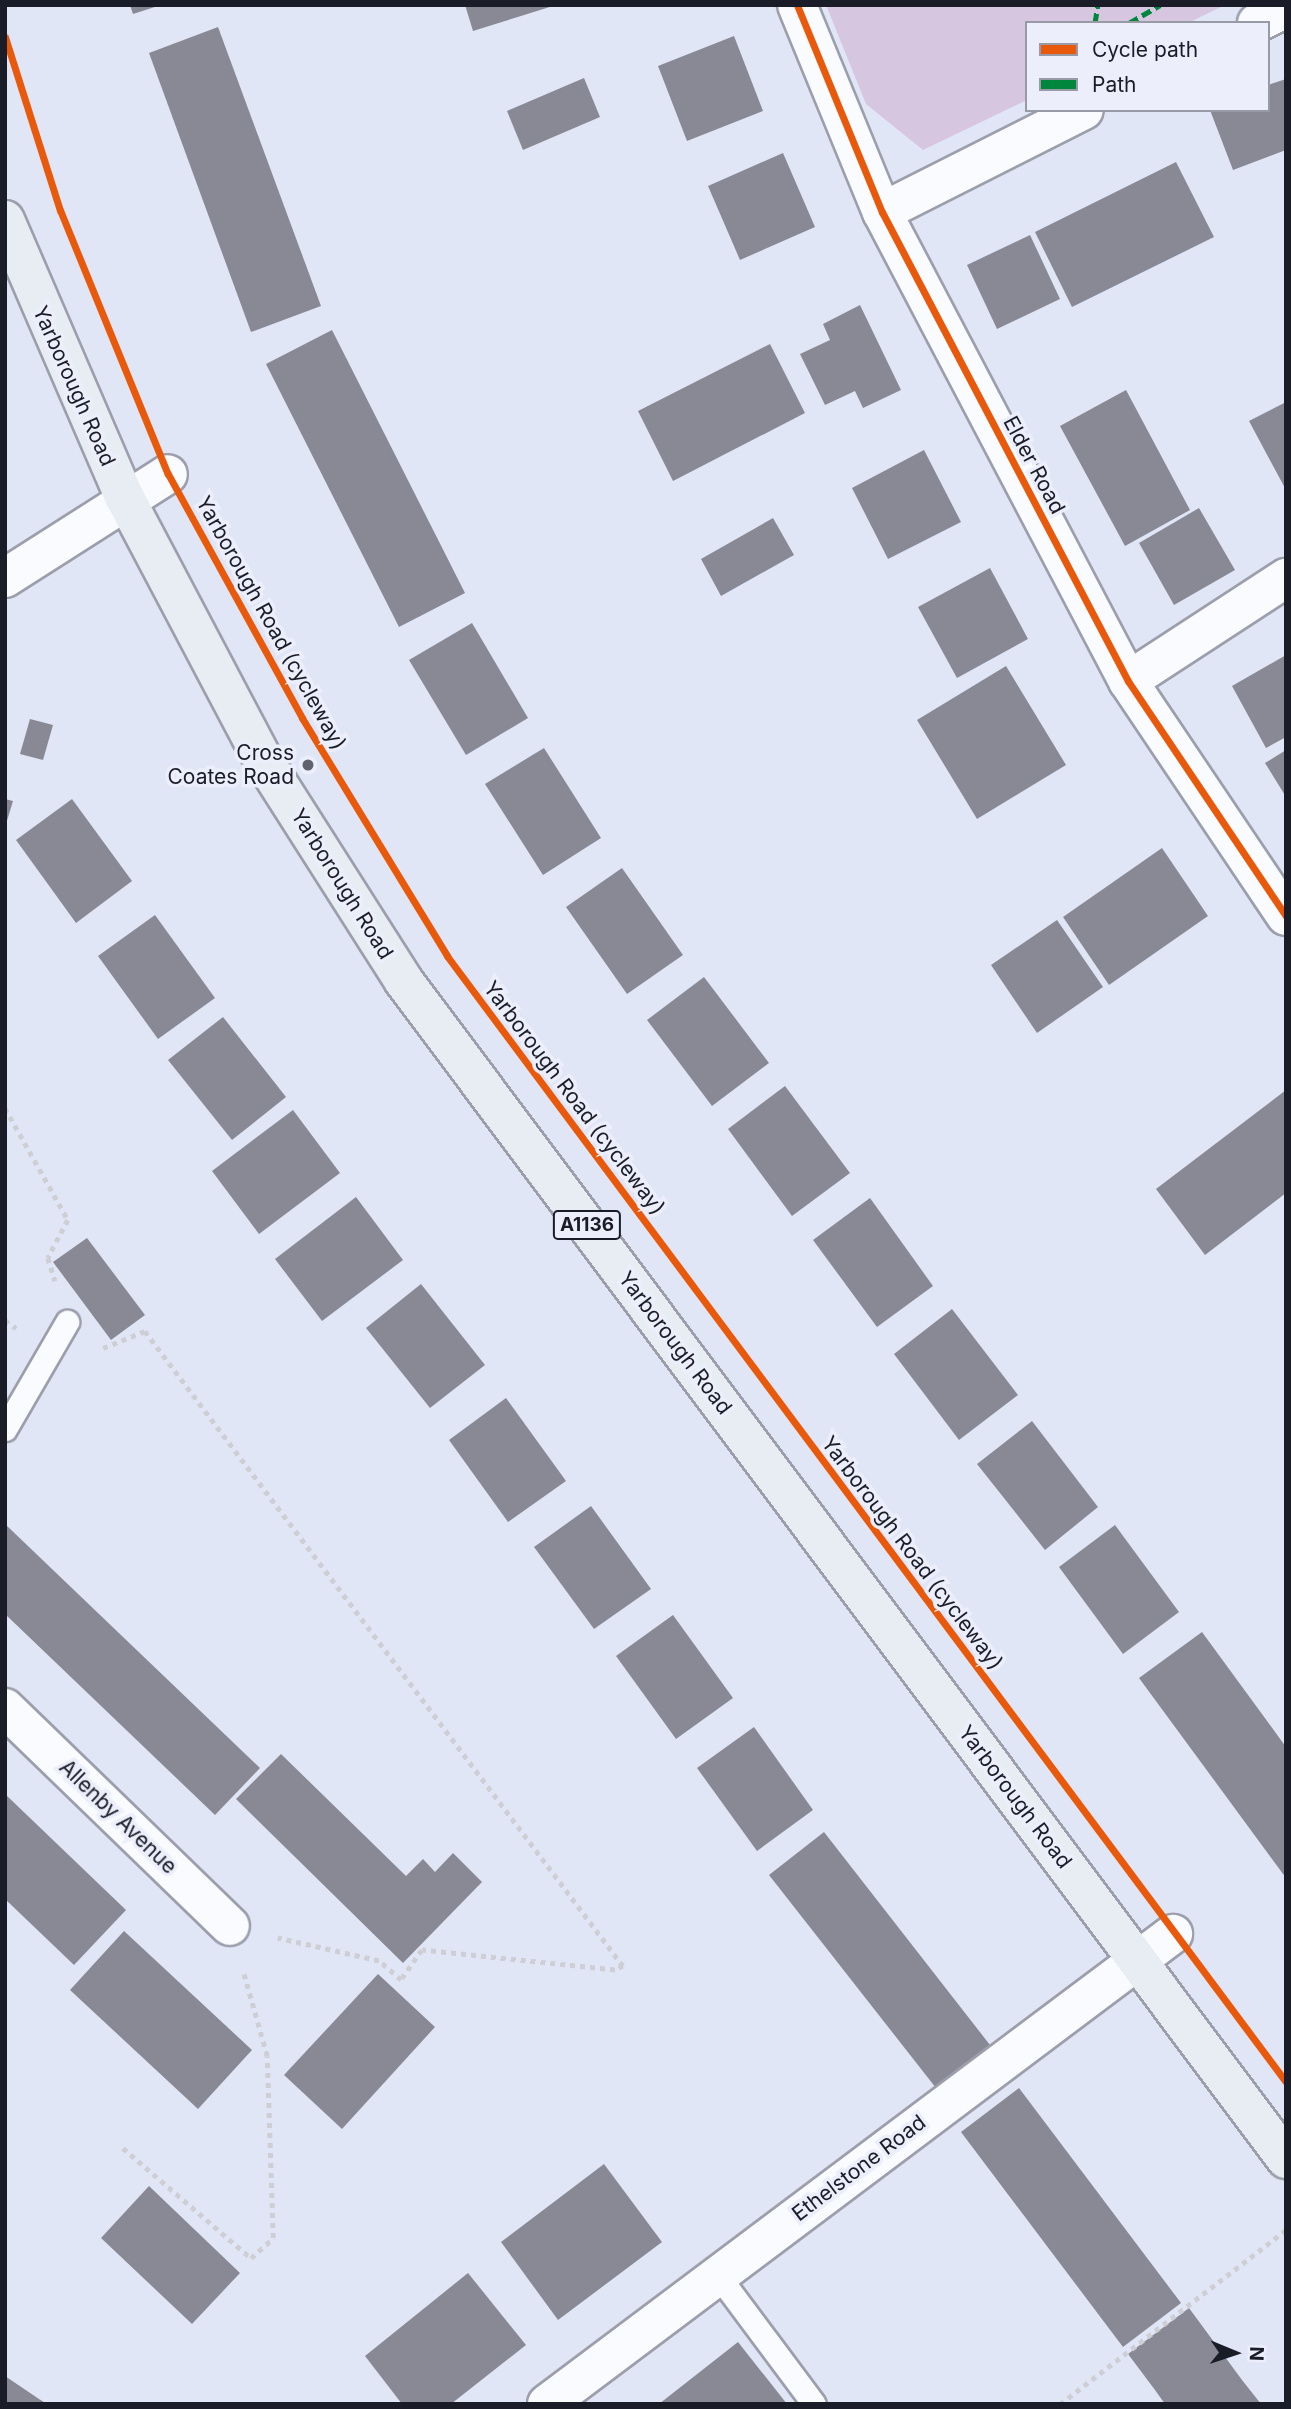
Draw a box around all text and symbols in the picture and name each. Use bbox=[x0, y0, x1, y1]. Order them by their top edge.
legend bbox=[1025, 21, 1270, 112]
text: Cycle path bbox=[1092, 37, 1198, 62]
text: Path bbox=[1092, 72, 1137, 97]
street label: Yarborough Road bbox=[27, 302, 121, 470]
street label: Elder Road bbox=[998, 412, 1070, 518]
street label: Yarborough Road (cycleway) bbox=[191, 492, 351, 754]
place label: Cross Coates Road bbox=[168, 740, 294, 790]
marker: Cross Coates Road bbox=[300, 757, 316, 773]
street label: Yarborough Road bbox=[286, 804, 398, 964]
street label: Yarborough Road (cycleway) bbox=[478, 976, 670, 1220]
road number: A1136 bbox=[552, 1210, 622, 1240]
street label: Yarborough Road bbox=[613, 1266, 737, 1420]
street label: Yarborough Road (cycleway) bbox=[816, 1431, 1008, 1675]
street label: Yarborough Road bbox=[953, 1720, 1077, 1874]
street label: Allenby Avenue bbox=[54, 1755, 182, 1879]
street label: Ethelstone Road bbox=[787, 2110, 931, 2226]
north arrow bbox=[1200, 2318, 1270, 2388]
text: N bbox=[1245, 2346, 1268, 2361]

